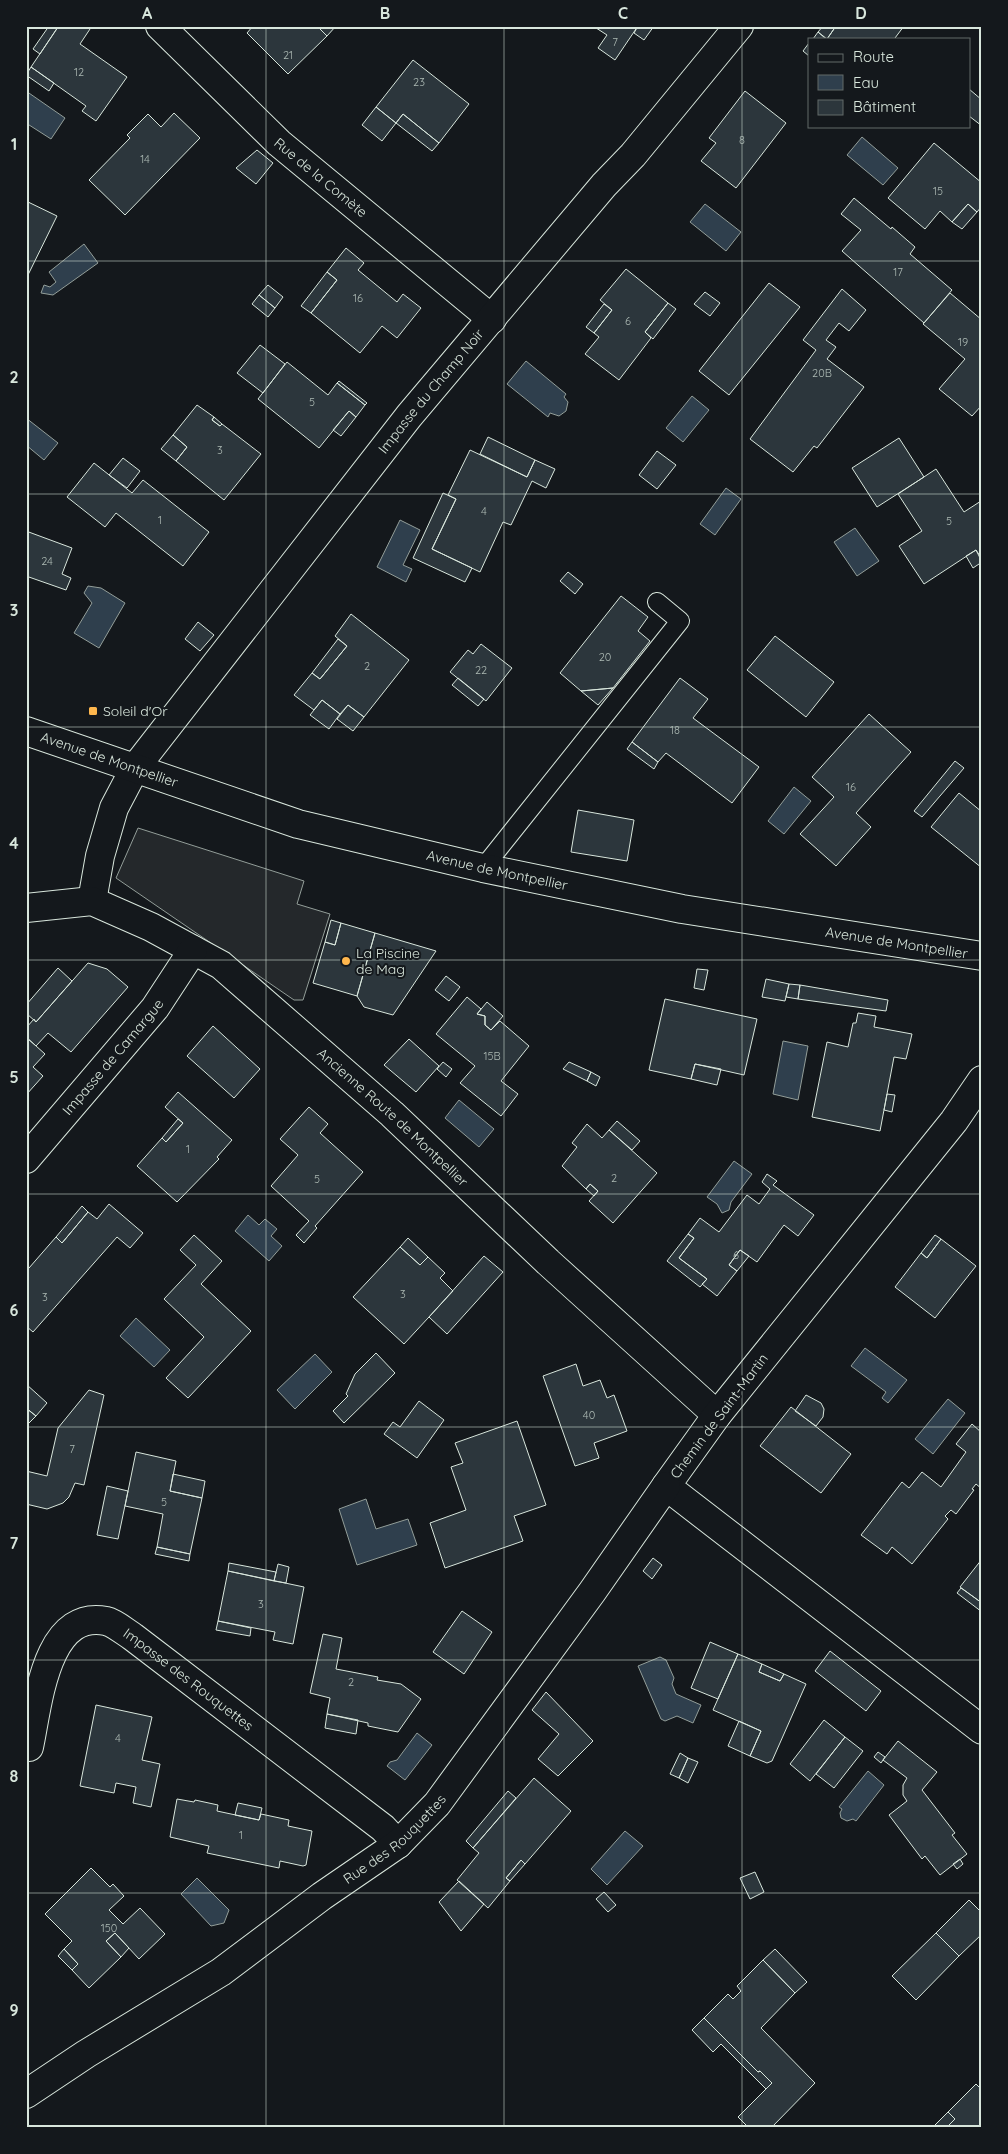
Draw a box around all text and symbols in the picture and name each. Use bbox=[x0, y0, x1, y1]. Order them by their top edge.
text: A bbox=[142, 3, 153, 23]
text: B bbox=[380, 3, 390, 23]
text: C bbox=[618, 3, 628, 23]
text: D bbox=[855, 3, 867, 23]
house number: 7 bbox=[612, 35, 618, 49]
legend bbox=[808, 38, 970, 128]
text: Route bbox=[853, 47, 894, 66]
house number: 21 bbox=[283, 48, 293, 62]
house number: 12 bbox=[74, 65, 84, 79]
text: Eau bbox=[853, 73, 879, 92]
house number: 23 bbox=[413, 75, 425, 89]
text: Bâtiment bbox=[853, 97, 916, 116]
house number: 8 bbox=[739, 133, 745, 147]
text: 1 bbox=[11, 134, 17, 154]
street label: Rue de la Comète bbox=[270, 134, 371, 221]
house number: 14 bbox=[140, 152, 150, 166]
house number: 15 bbox=[933, 184, 943, 198]
house number: 17 bbox=[893, 265, 903, 279]
house number: 16 bbox=[353, 291, 363, 305]
house number: 6 bbox=[625, 314, 631, 328]
street label: Impasse du Champ Noir bbox=[374, 325, 488, 457]
house number: 19 bbox=[958, 335, 968, 349]
house number: 20B bbox=[812, 366, 832, 380]
text: 2 bbox=[9, 367, 19, 387]
house number: 5 bbox=[309, 395, 315, 409]
house number: 3 bbox=[217, 443, 223, 457]
house number: 4 bbox=[481, 504, 487, 518]
house number: 1 bbox=[158, 513, 162, 527]
house number: 5 bbox=[946, 514, 952, 528]
house number: 24 bbox=[41, 554, 53, 568]
text: 3 bbox=[10, 600, 18, 620]
house number: 20 bbox=[599, 650, 611, 664]
house number: 2 bbox=[364, 659, 370, 673]
house number: 22 bbox=[475, 663, 487, 677]
place label: Soleil d'Or bbox=[103, 702, 168, 720]
marker: Soleil d'Or bbox=[87, 705, 99, 717]
house number: 18 bbox=[670, 723, 680, 737]
street label: Avenue de Montpellier bbox=[38, 728, 181, 791]
house number: 16 bbox=[846, 780, 856, 794]
text: 4 bbox=[9, 833, 19, 853]
street label: Avenue de Montpellier bbox=[425, 846, 570, 894]
street label: Avenue de Montpellier bbox=[824, 923, 970, 963]
place label: La Piscine de Mag bbox=[356, 944, 420, 978]
marker: La Piscine de Mag bbox=[340, 955, 352, 967]
street label: Impasse de Camargue bbox=[58, 996, 167, 1119]
street label: Ancienne Route de Montpellier bbox=[314, 1044, 472, 1191]
house number: 15B bbox=[483, 1049, 501, 1063]
text: 5 bbox=[9, 1067, 19, 1087]
house number: 1 bbox=[186, 1142, 190, 1156]
house number: 2 bbox=[611, 1171, 617, 1185]
house number: 5 bbox=[314, 1172, 320, 1186]
house number: 6 bbox=[733, 1248, 739, 1262]
house number: 3 bbox=[400, 1287, 406, 1301]
house number: 3 bbox=[42, 1290, 48, 1304]
text: 6 bbox=[10, 1300, 19, 1320]
street label: Chemin de Saint-Martin bbox=[666, 1350, 772, 1482]
house number: 40 bbox=[583, 1408, 595, 1422]
house number: 7 bbox=[69, 1442, 75, 1456]
house number: 5 bbox=[161, 1495, 167, 1509]
text: 7 bbox=[10, 1533, 19, 1553]
house number: 3 bbox=[258, 1597, 264, 1611]
street label: Impasse des Rouquettes bbox=[120, 1624, 257, 1735]
house number: 2 bbox=[348, 1675, 354, 1689]
house number: 4 bbox=[115, 1731, 121, 1745]
text: 8 bbox=[10, 1766, 19, 1786]
street label: Rue des Rouquettes bbox=[340, 1791, 450, 1888]
house number: 1 bbox=[239, 1828, 243, 1842]
house number: 150 bbox=[101, 1921, 117, 1935]
text: 9 bbox=[9, 2000, 19, 2020]

